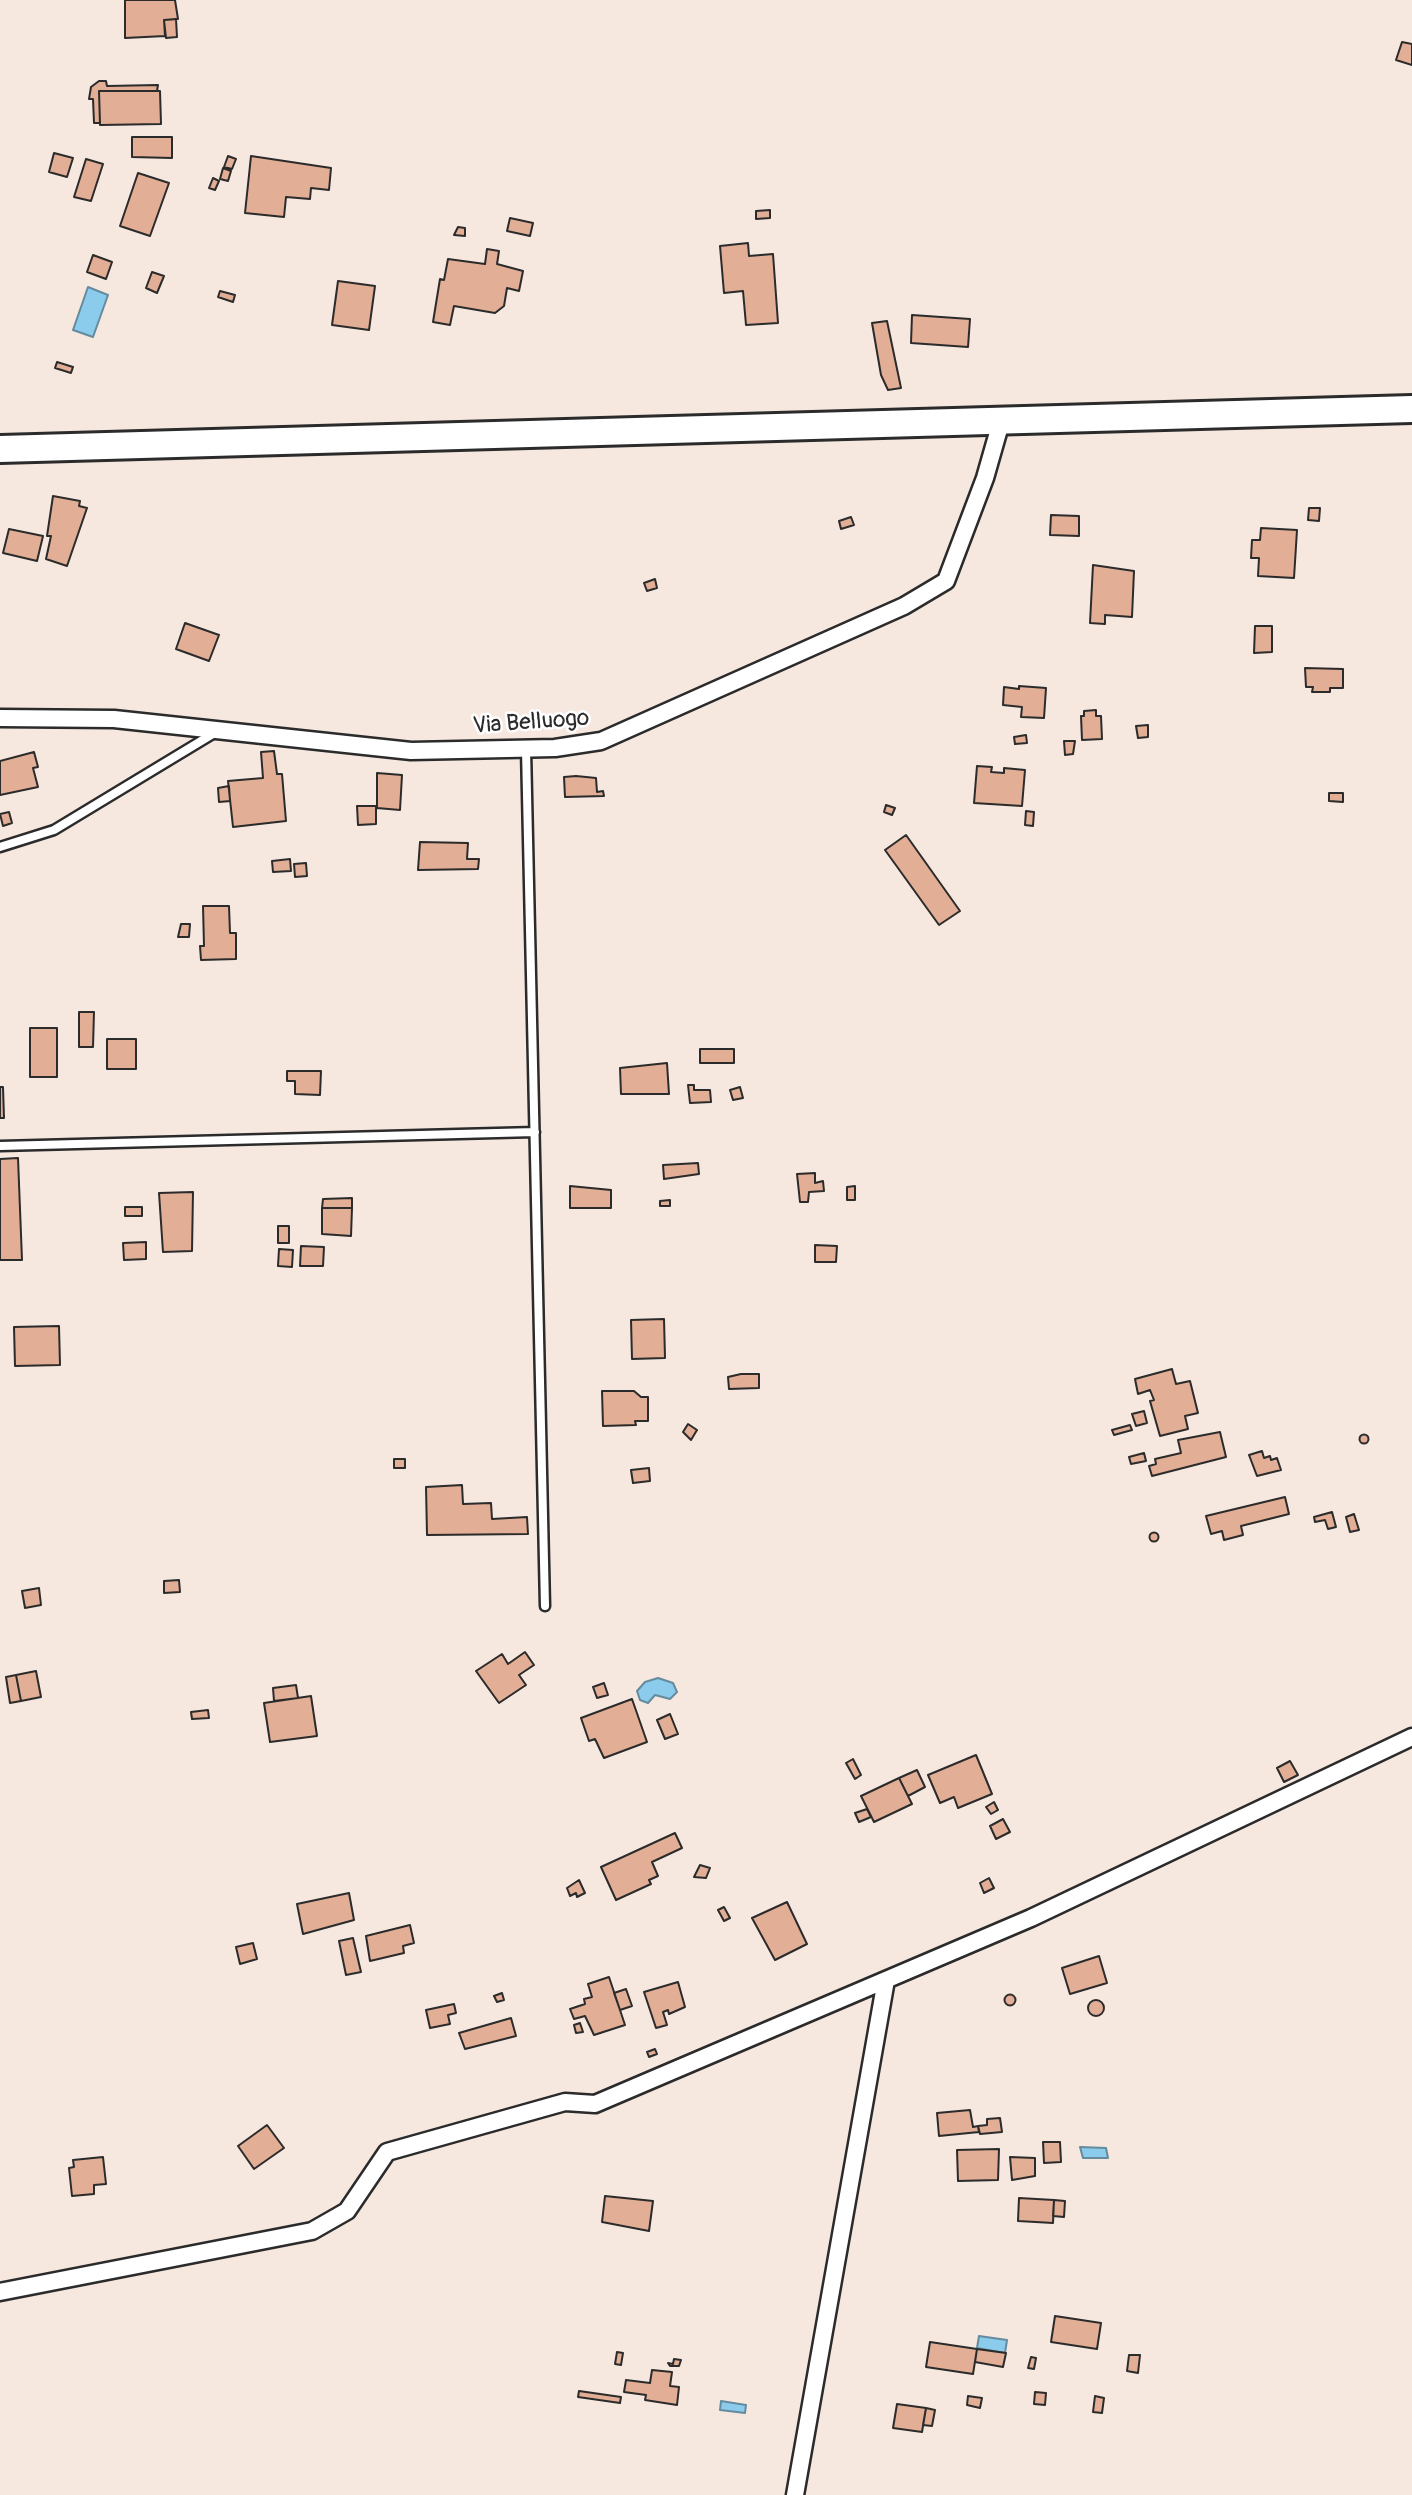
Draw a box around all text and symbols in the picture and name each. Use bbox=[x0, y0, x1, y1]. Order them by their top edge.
street label: Via Belluogo bbox=[472, 705, 590, 741]

